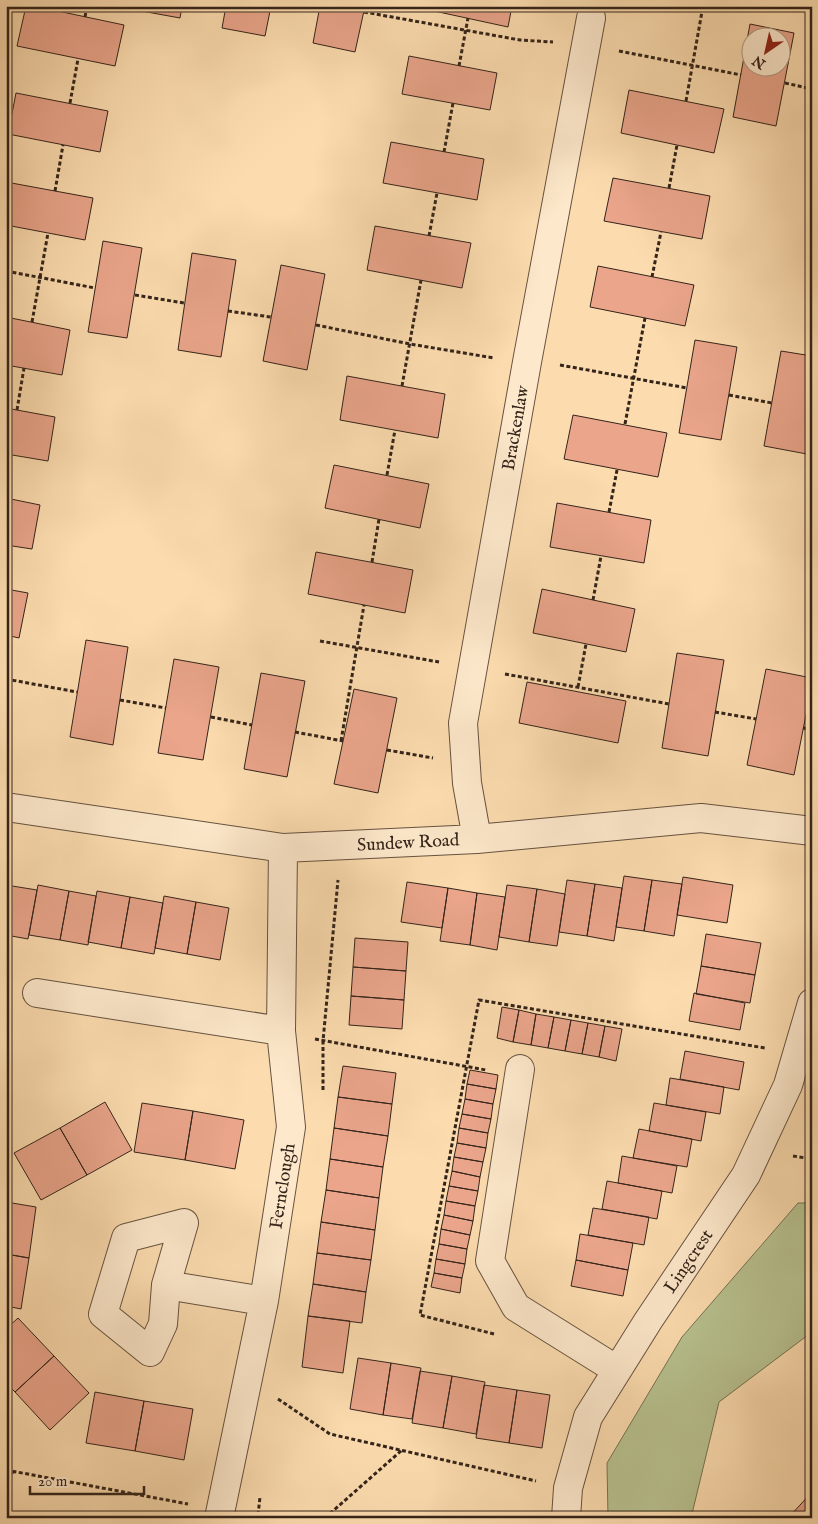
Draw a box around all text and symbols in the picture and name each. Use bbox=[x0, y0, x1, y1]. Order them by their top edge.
north arrow bbox=[740, 28, 790, 78]
text: N bbox=[749, 51, 770, 73]
street label: Brackenlaw bbox=[498, 383, 535, 472]
street label: Sundew Road bbox=[356, 829, 460, 858]
street label: Fernclough bbox=[265, 1141, 302, 1231]
street label: Lingcrest bbox=[660, 1226, 719, 1298]
scale bar bbox=[30, 1464, 144, 1496]
text: 20 m bbox=[38, 1472, 68, 1491]

